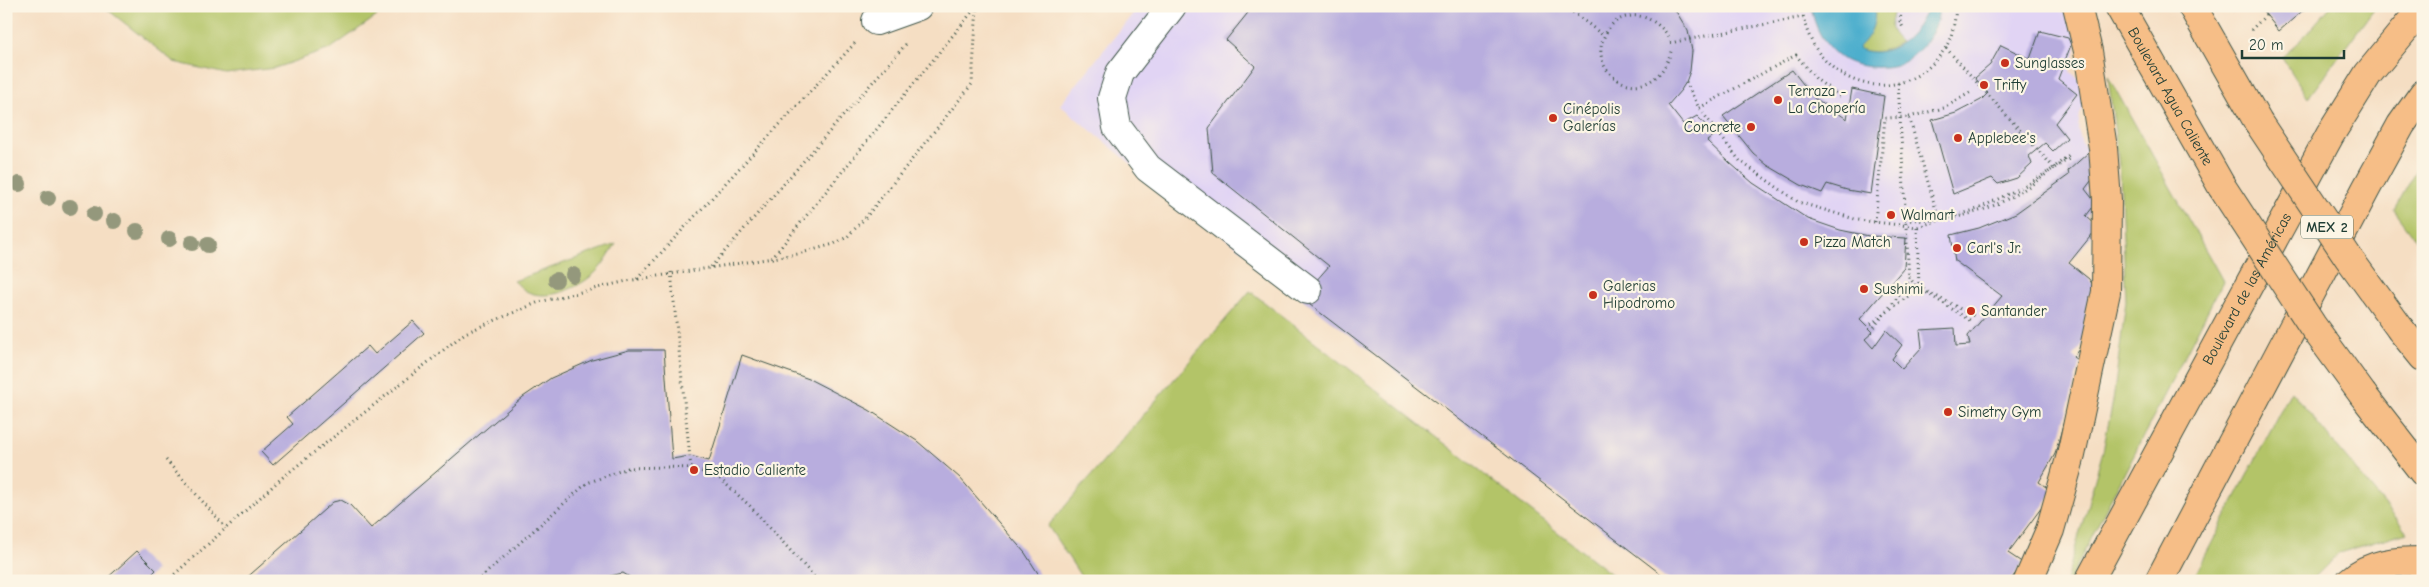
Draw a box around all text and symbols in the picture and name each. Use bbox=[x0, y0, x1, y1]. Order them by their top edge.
street label: Boulevard Agua Caliente bbox=[2124, 24, 2217, 169]
scale bar bbox=[2242, 28, 2344, 60]
text: 20 m bbox=[2249, 36, 2283, 54]
place label: Sunglasses bbox=[2015, 54, 2084, 72]
marker: Sunglasses bbox=[1999, 57, 2011, 69]
place label: Trifty bbox=[1994, 76, 2027, 94]
marker: Trifty bbox=[1978, 79, 1990, 91]
place label: Terraza - La Chopería bbox=[1788, 82, 1866, 117]
marker: Terraza - La Chopería bbox=[1772, 94, 1784, 106]
place label: Cinépolis Galerías bbox=[1563, 100, 1620, 135]
marker: Cinépolis Galerías bbox=[1547, 112, 1559, 124]
place label: Concrete bbox=[1684, 118, 1741, 136]
marker: Concrete bbox=[1745, 121, 1757, 133]
place label: Applebee's bbox=[1968, 129, 2036, 147]
marker: Applebee's bbox=[1952, 132, 1964, 144]
place label: Walmart bbox=[1901, 206, 1955, 224]
marker: Walmart bbox=[1885, 209, 1897, 221]
street label: Boulevard de las Américas bbox=[2199, 210, 2295, 368]
road number: MEX 2 bbox=[2301, 216, 2353, 238]
place label: Pizza Match bbox=[1814, 233, 1891, 251]
marker: Pizza Match bbox=[1798, 236, 1810, 248]
place label: Carl's Jr. bbox=[1967, 239, 2021, 257]
marker: Carl's Jr. bbox=[1951, 242, 1963, 254]
place label: Galerias Hipodromo bbox=[1603, 277, 1675, 312]
place label: Sushimi bbox=[1874, 280, 1923, 298]
marker: Sushimi bbox=[1858, 283, 1870, 295]
marker: Galerias Hipodromo bbox=[1587, 289, 1599, 301]
place label: Santander bbox=[1981, 302, 2047, 320]
marker: Santander bbox=[1965, 305, 1977, 317]
place label: Simetry Gym bbox=[1958, 403, 2041, 421]
marker: Simetry Gym bbox=[1942, 406, 1954, 418]
place label: Estadio Caliente bbox=[704, 461, 806, 479]
marker: Estadio Caliente bbox=[688, 464, 700, 476]

